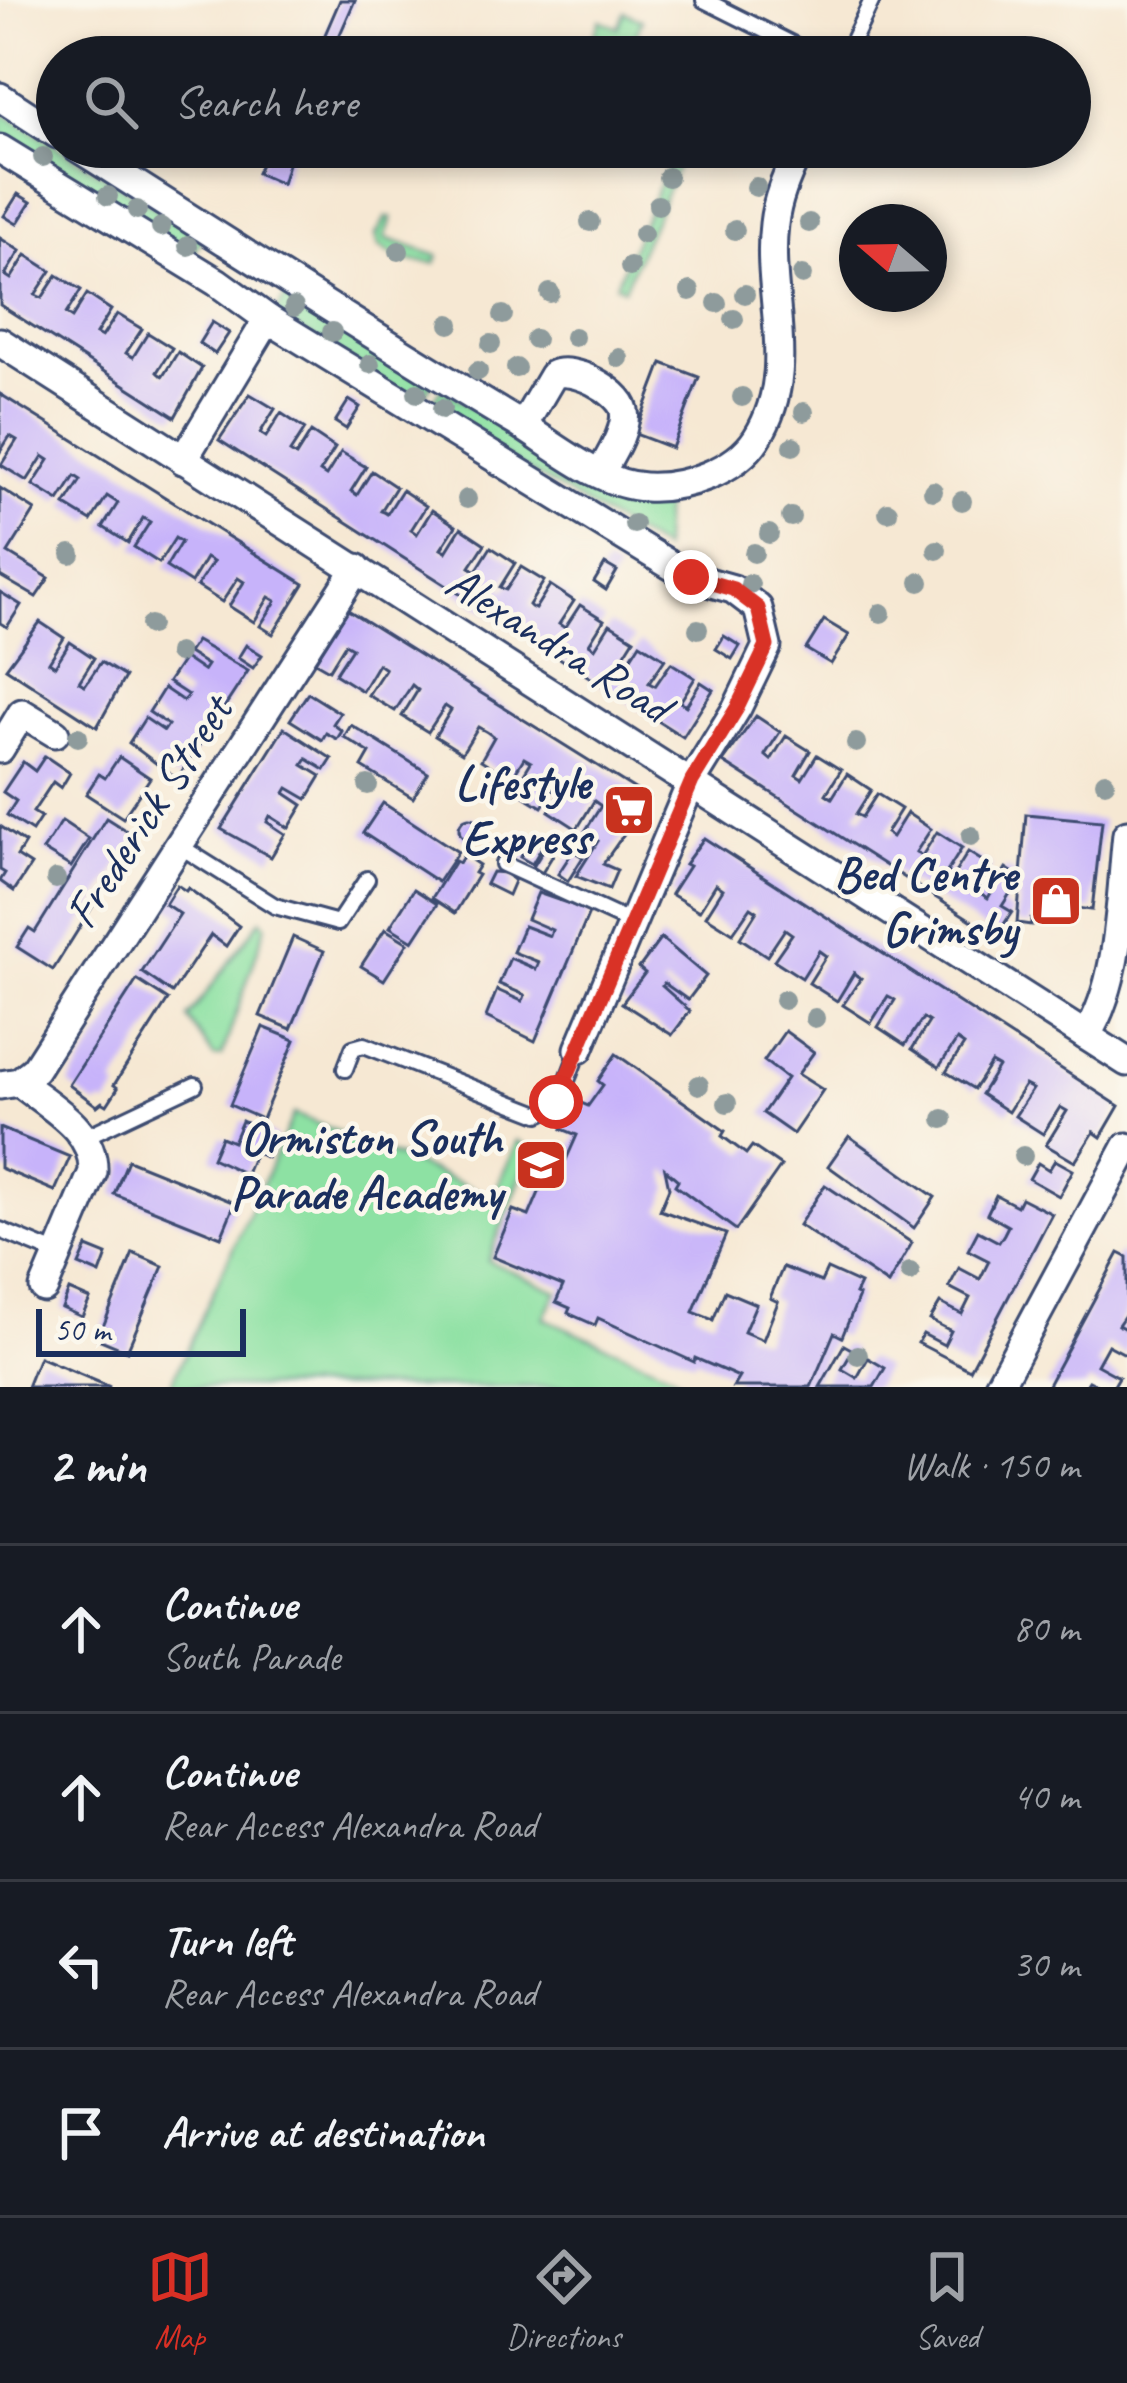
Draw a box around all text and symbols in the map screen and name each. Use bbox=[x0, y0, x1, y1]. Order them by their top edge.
search box bbox=[36, 36, 1091, 168]
icon: search bbox=[78, 69, 144, 135]
text: Search here bbox=[174, 74, 357, 131]
north arrow bbox=[839, 204, 947, 312]
route end bbox=[664, 550, 718, 604]
street label: Alexandra Road bbox=[435, 551, 687, 740]
street label: Frederick Street bbox=[51, 681, 247, 939]
place label: Lifestyle Express bbox=[455, 753, 595, 868]
supermarket icon: Lifestyle Express bbox=[601, 782, 657, 838]
place label: Bed Centre Grimsby bbox=[834, 844, 1021, 959]
shop icon: Bed Centre Grimsby bbox=[1028, 873, 1084, 929]
route start bbox=[529, 1075, 583, 1129]
place label: Ormiston South Parade Academy bbox=[231, 1108, 507, 1223]
school or university icon: Ormiston South Parade Academy bbox=[513, 1137, 569, 1193]
scale bar bbox=[36, 1303, 246, 1356]
text: 50 m bbox=[54, 1309, 110, 1351]
text: 2 min bbox=[48, 1433, 146, 1497]
text: Walk · 150 m bbox=[903, 1441, 1079, 1490]
text: Continue bbox=[162, 1576, 296, 1633]
icon: ahead bbox=[48, 1596, 114, 1662]
text: 80 m bbox=[1013, 1604, 1079, 1653]
text: South Parade bbox=[162, 1633, 340, 1682]
text: Continue bbox=[162, 1744, 296, 1801]
icon: ahead bbox=[48, 1764, 114, 1830]
text: 40 m bbox=[1013, 1772, 1079, 1821]
text: Rear Access Alexandra Road bbox=[162, 1801, 536, 1850]
text: Turn left bbox=[162, 1912, 292, 1969]
icon: left bbox=[48, 1932, 114, 1998]
text: 30 m bbox=[1013, 1940, 1079, 1989]
text: Rear Access Alexandra Road bbox=[162, 1969, 536, 2018]
icon: arrive bbox=[48, 2100, 114, 2166]
text: Arrive at destination bbox=[162, 2104, 484, 2161]
tab: Map bbox=[147, 2244, 213, 2358]
tab: Directions bbox=[506, 2244, 621, 2358]
tab: Saved bbox=[914, 2244, 980, 2358]

